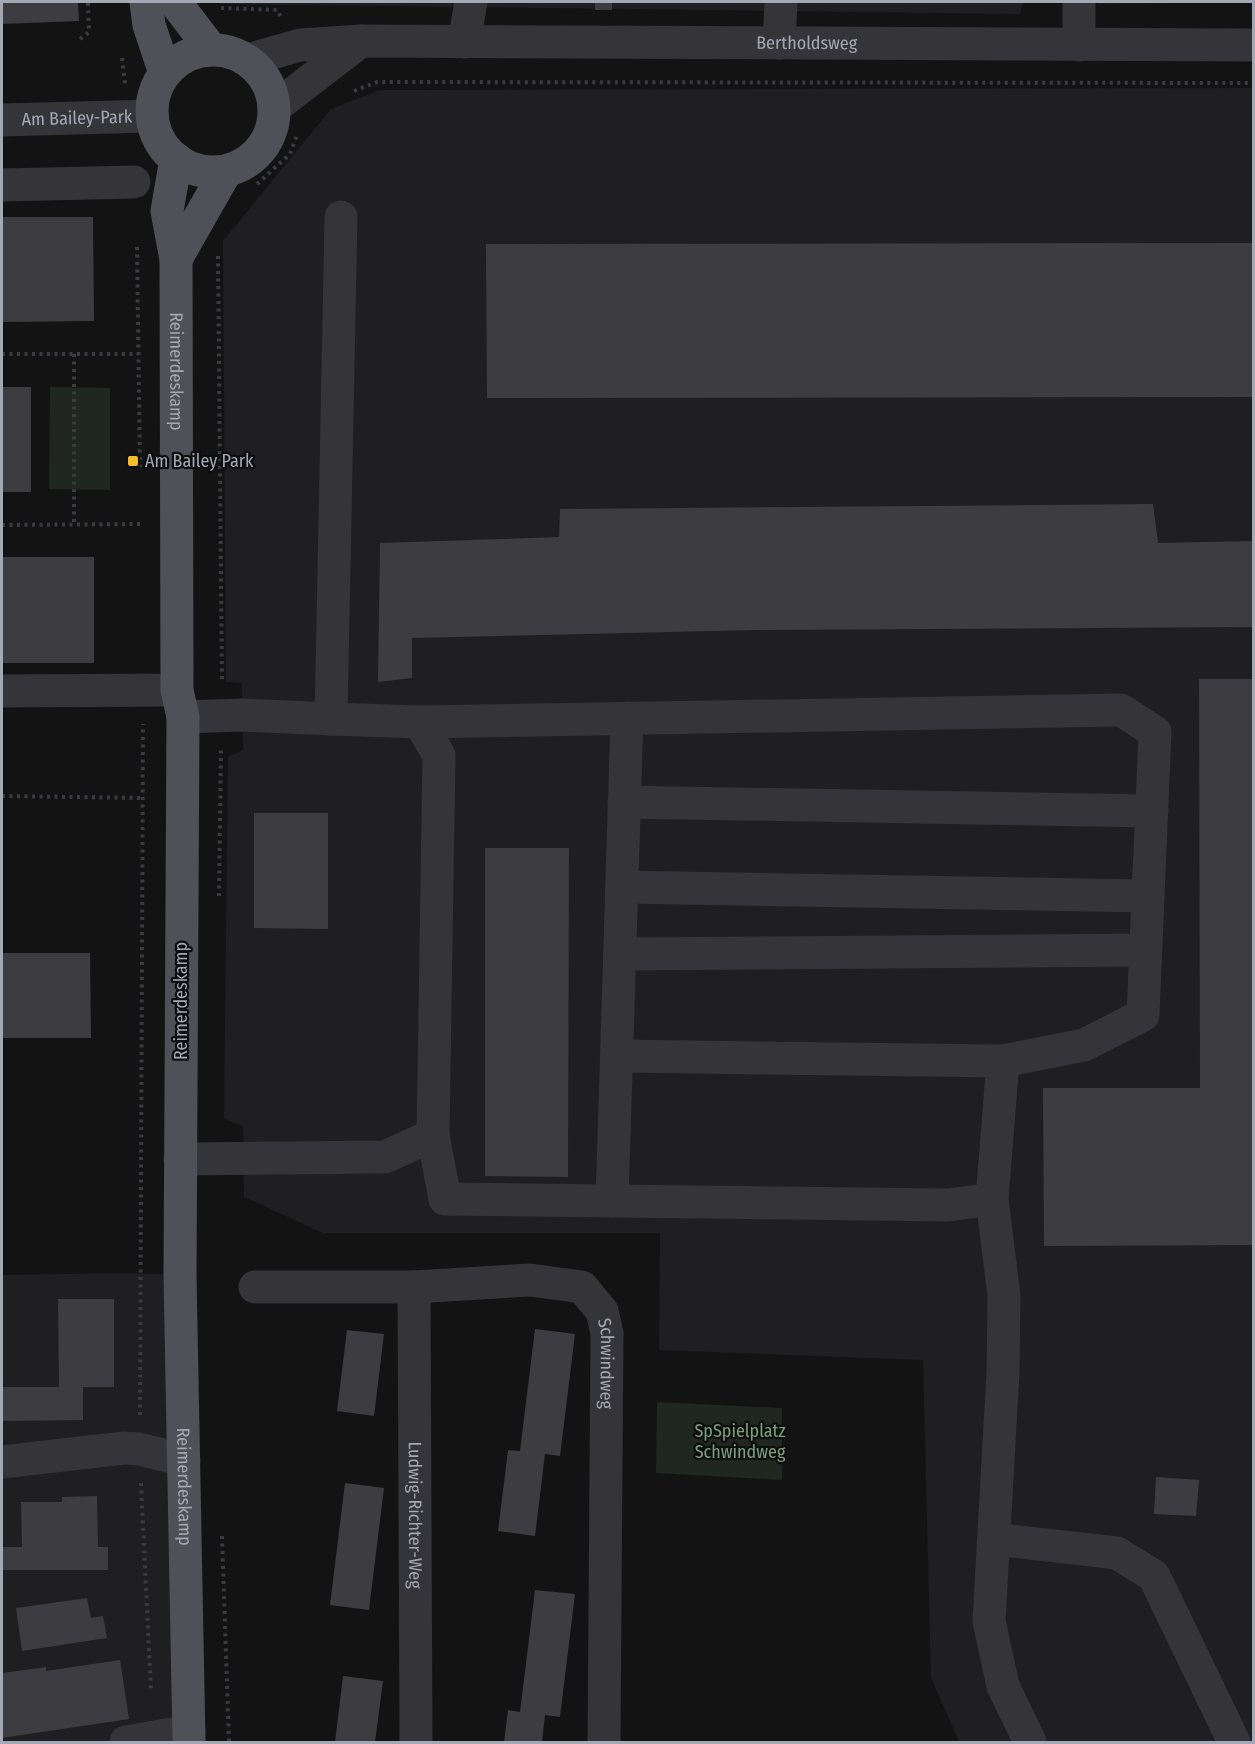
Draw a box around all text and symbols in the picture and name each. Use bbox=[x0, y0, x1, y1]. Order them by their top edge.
street label: Bertholdsweg bbox=[756, 32, 858, 54]
street label: Am Bailey-Park bbox=[21, 106, 133, 130]
street label: Reimerdeskamp bbox=[165, 312, 187, 430]
place label: Am Bailey Park bbox=[145, 450, 254, 472]
marker: Am Bailey Park bbox=[126, 454, 140, 468]
street label: Reimerdeskamp bbox=[170, 942, 192, 1060]
street label: Schwindweg bbox=[593, 1316, 618, 1410]
park label: SpSpielplatz Schwindweg bbox=[694, 1420, 786, 1463]
street label: Reimerdeskamp bbox=[172, 1427, 196, 1546]
street label: Ludwig-Richter-Weg bbox=[404, 1441, 426, 1589]

